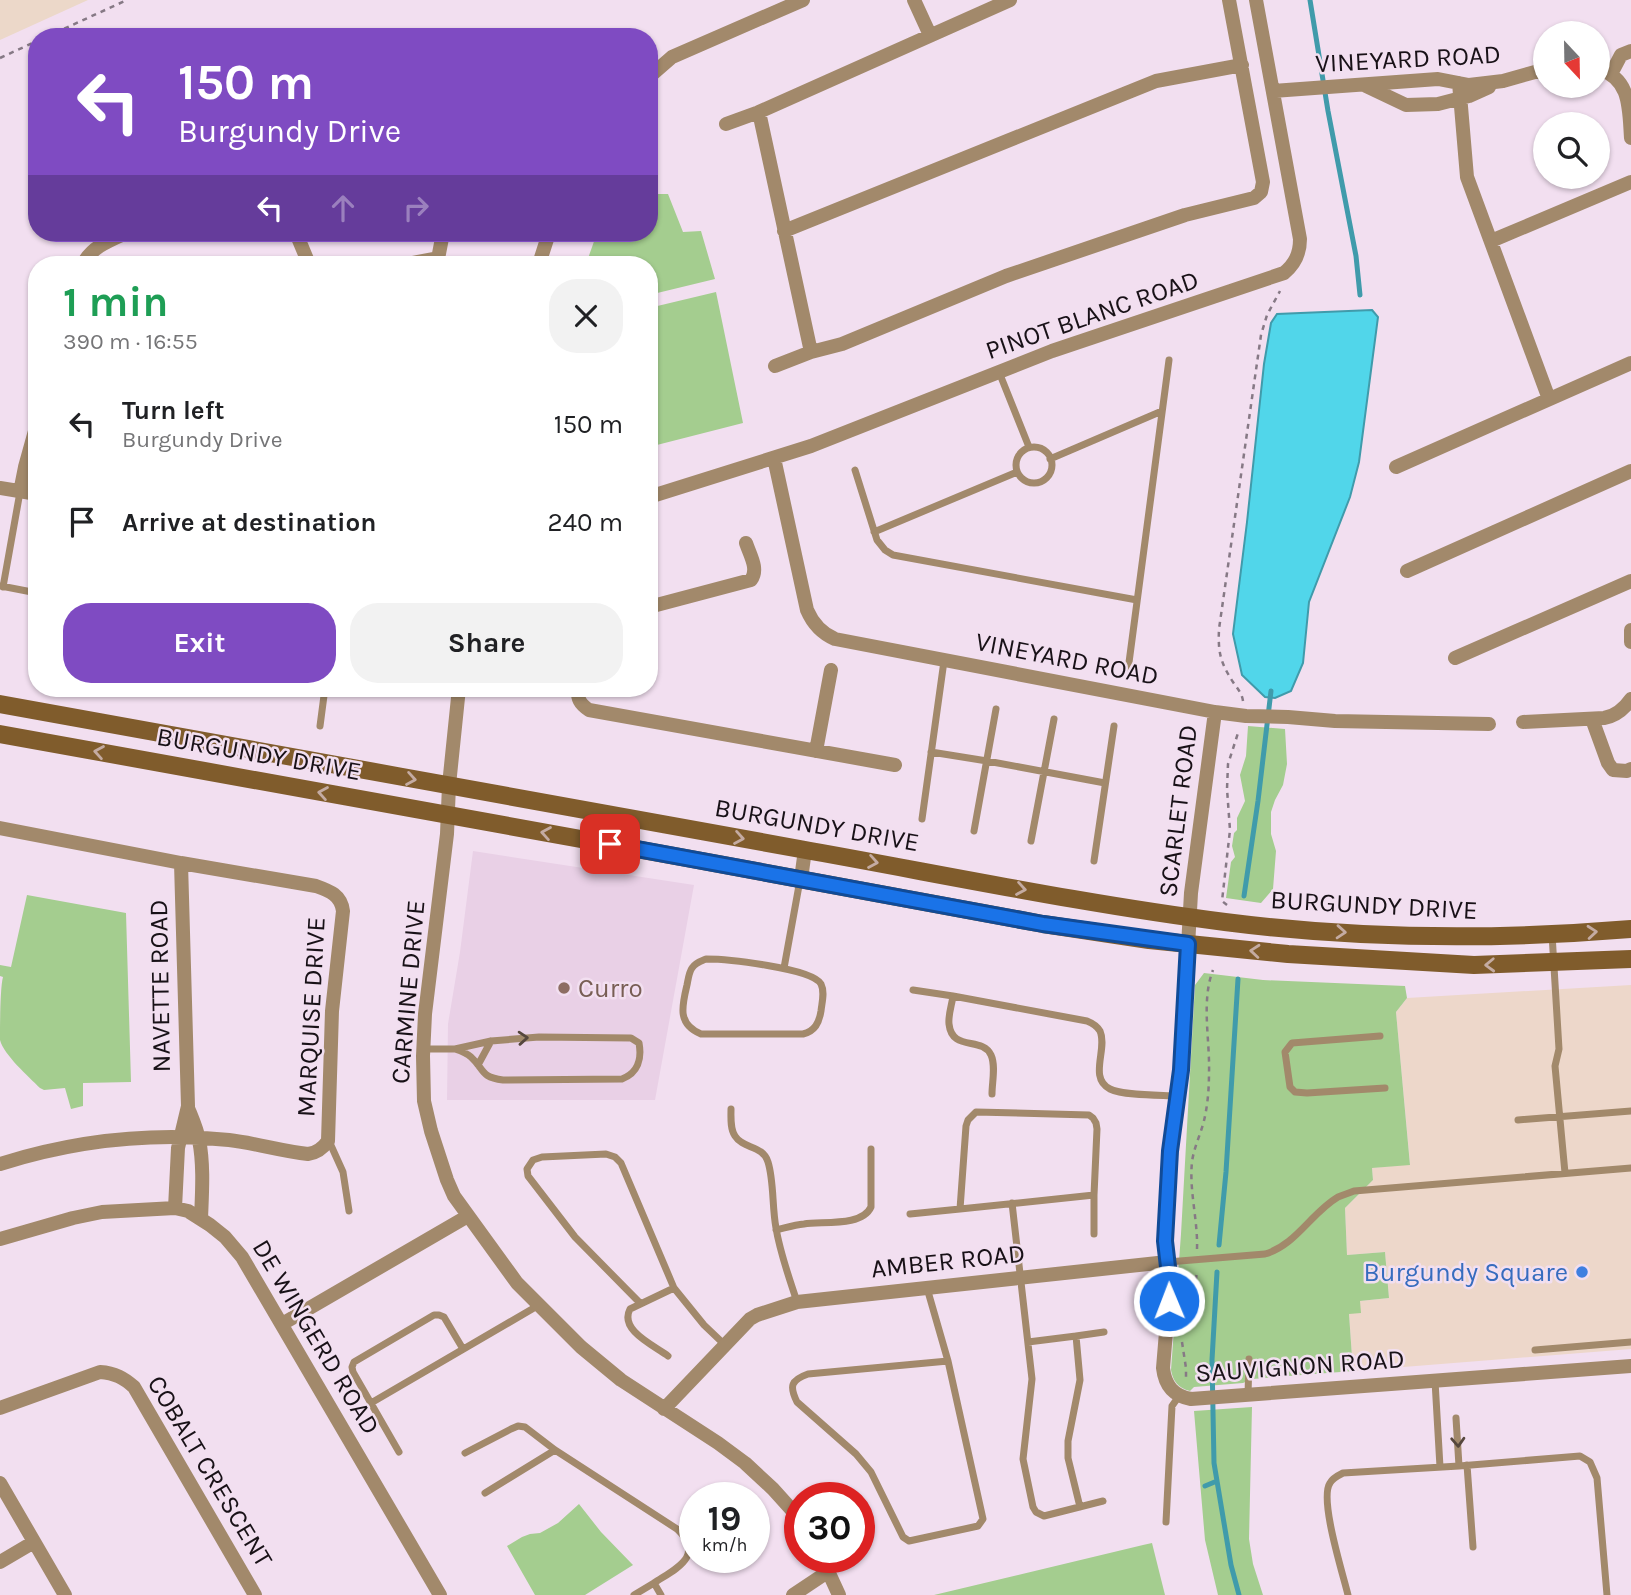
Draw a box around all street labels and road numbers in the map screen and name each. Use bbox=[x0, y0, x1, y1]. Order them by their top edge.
street label: VINEYARD ROAD bbox=[1314, 39, 1502, 79]
street label: PINOT BLANC ROAD bbox=[981, 264, 1203, 366]
street label: VINEYARD ROAD bbox=[973, 626, 1161, 692]
street label: BURGUNDY DRIVE bbox=[154, 721, 364, 787]
street label: SCARLET ROAD bbox=[1152, 723, 1204, 899]
street label: BURGUNDY DRIVE bbox=[712, 792, 922, 858]
street label: BURGUNDY DRIVE bbox=[1270, 884, 1478, 926]
street label: NAVETTE ROAD bbox=[143, 899, 177, 1073]
street label: CARMINE DRIVE bbox=[385, 899, 431, 1085]
street label: MARQUISE DRIVE bbox=[290, 916, 332, 1118]
street label: DE WINGERD ROAD bbox=[246, 1234, 386, 1440]
street label: AMBER ROAD bbox=[869, 1238, 1027, 1284]
street label: SAUVIGNON ROAD bbox=[1194, 1343, 1406, 1389]
street label: COBALT CRESCENT bbox=[141, 1370, 279, 1572]

